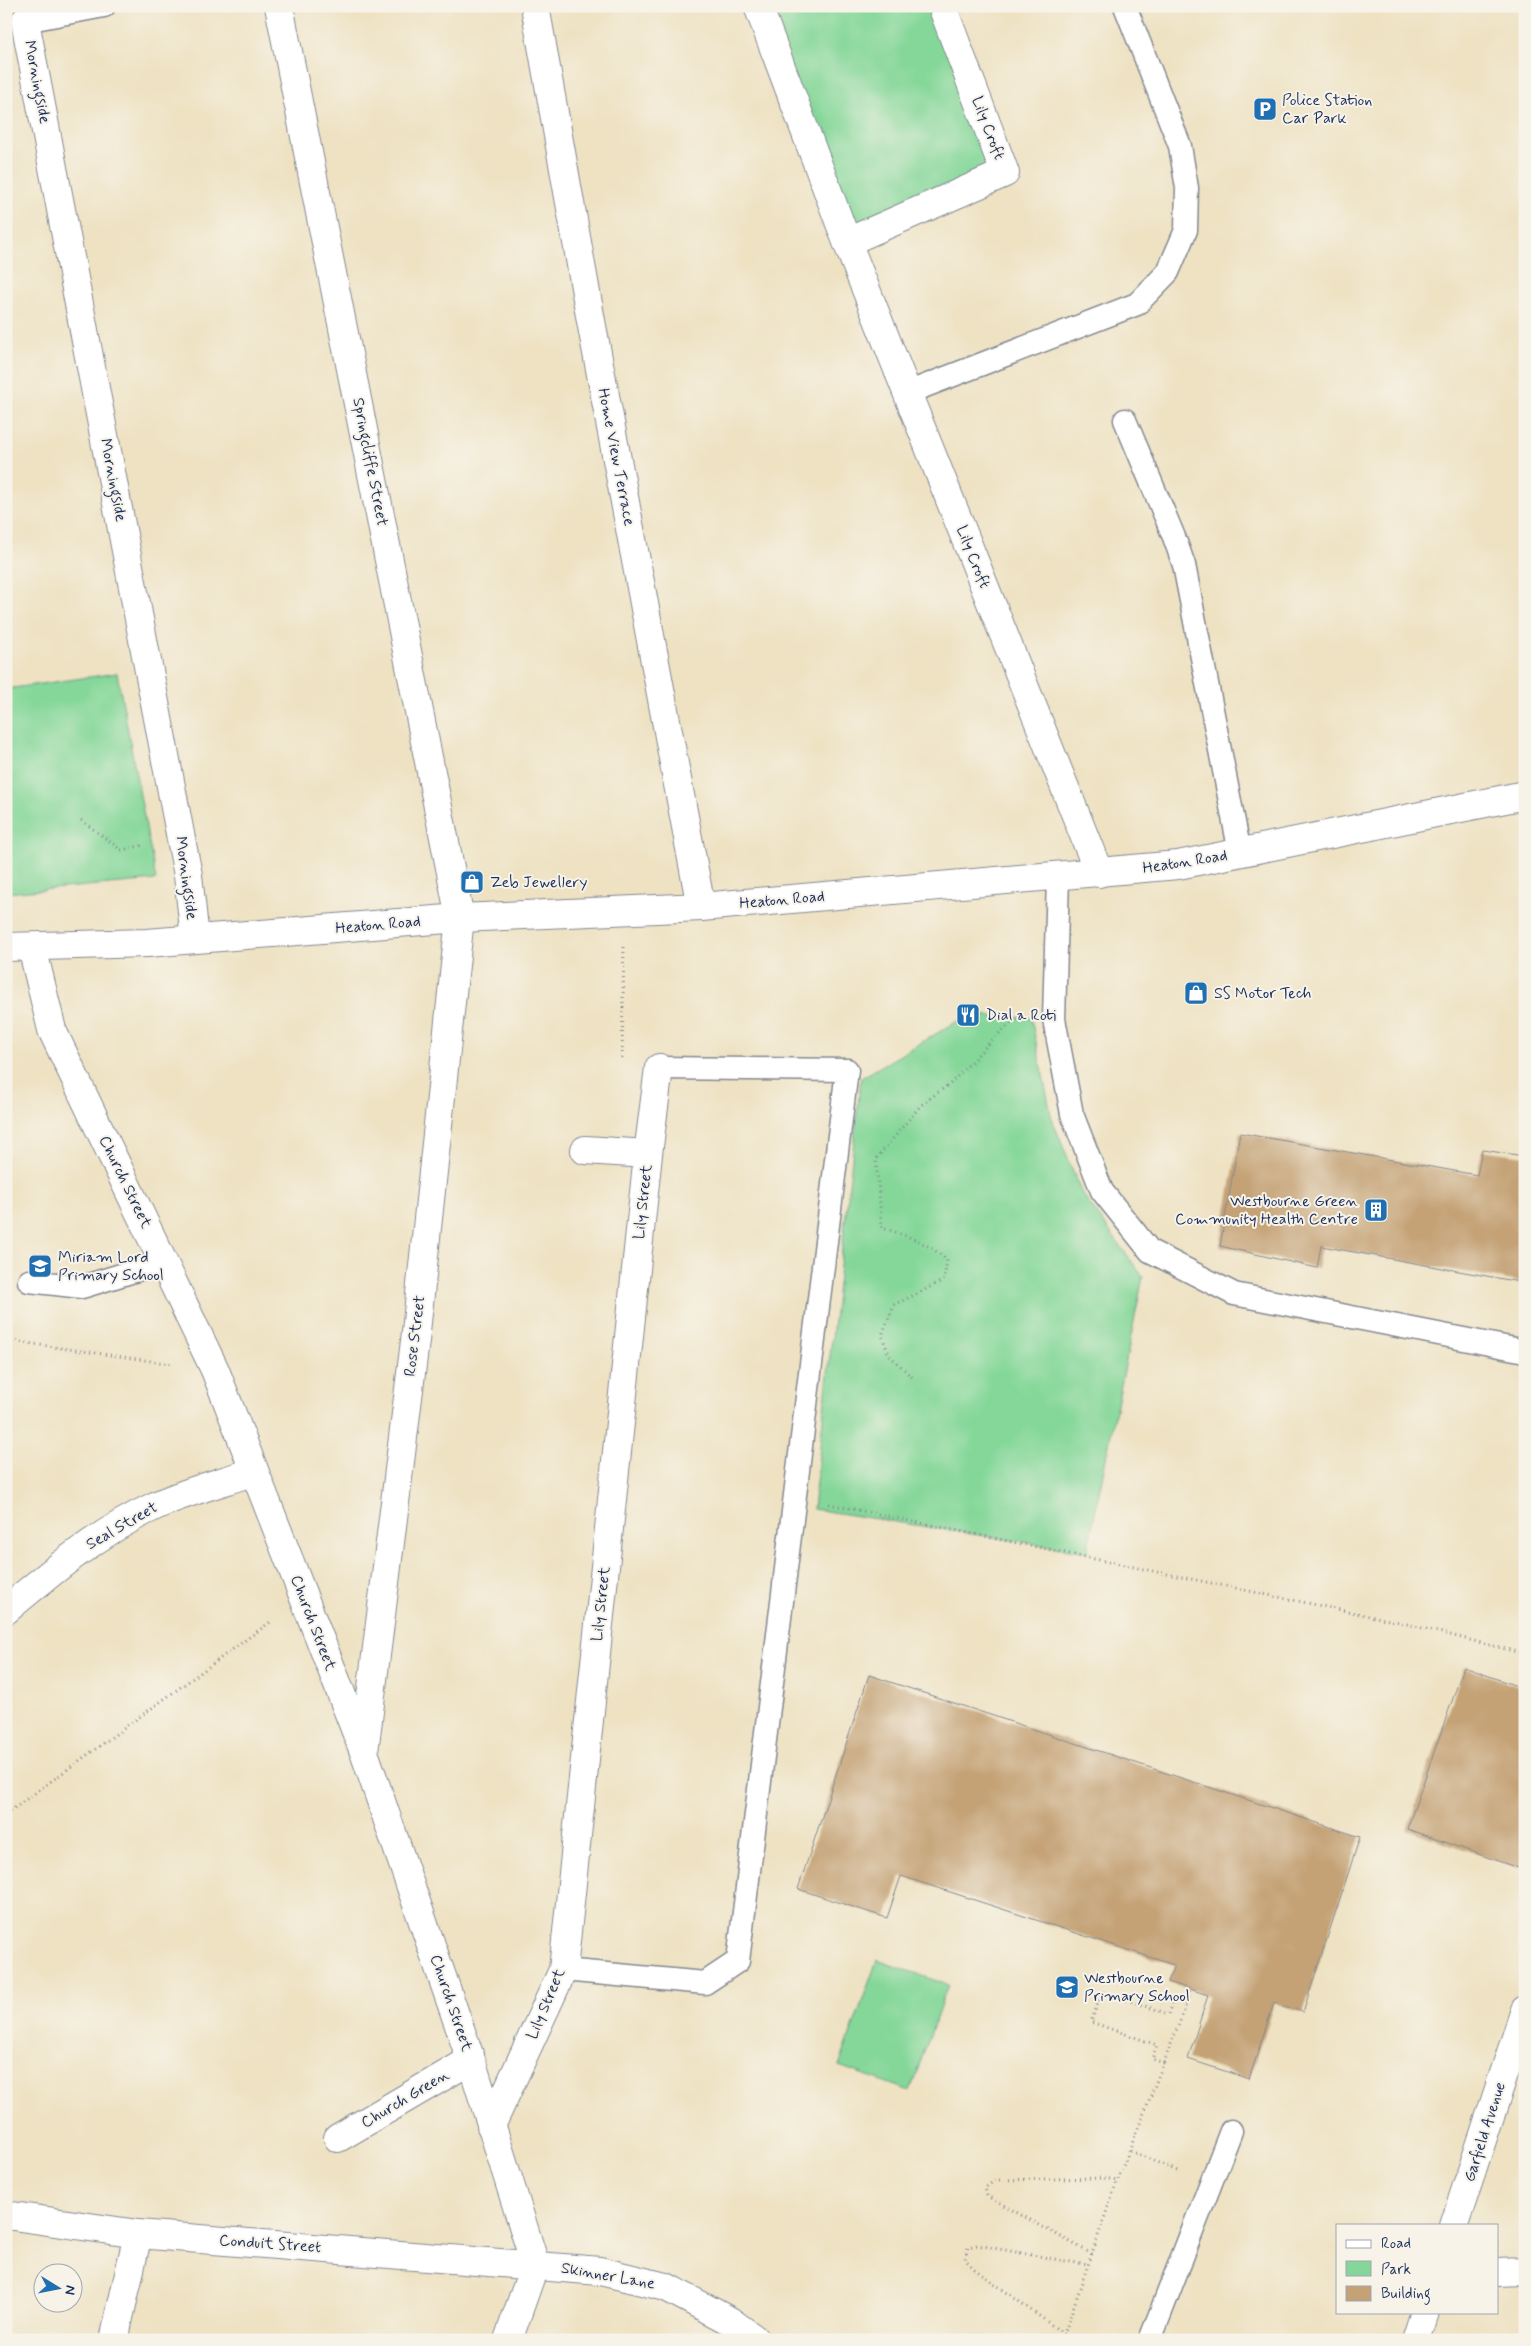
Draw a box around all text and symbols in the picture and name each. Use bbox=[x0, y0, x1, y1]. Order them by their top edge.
street label: Morningside bbox=[18, 39, 55, 126]
place label: Police Station Car Park bbox=[1282, 90, 1372, 129]
street label: Lily Croft bbox=[966, 93, 1010, 163]
parking icon: Police Station Car Park bbox=[1252, 96, 1278, 122]
street label: Home View Terrace bbox=[592, 386, 640, 528]
street label: Springcliffe Street bbox=[346, 396, 393, 529]
street label: Morningside bbox=[94, 437, 131, 524]
street label: Lily Croft bbox=[951, 522, 995, 592]
street label: Morningside bbox=[169, 835, 202, 921]
street label: Heaton Road bbox=[1141, 845, 1229, 879]
shop icon: Zeb Jewellery bbox=[459, 869, 485, 895]
place label: Zeb Jewellery bbox=[490, 872, 587, 893]
street label: Heaton Road bbox=[739, 886, 825, 914]
street label: Heaton Road bbox=[335, 911, 421, 939]
shop icon: SS Motor Tech bbox=[1183, 980, 1209, 1006]
place label: SS Motor Tech bbox=[1214, 983, 1312, 1004]
restaurant icon: Dial a Roti bbox=[955, 1002, 981, 1028]
place label: Dial a Roti bbox=[986, 1005, 1056, 1026]
street label: Church Street bbox=[93, 1132, 157, 1232]
street label: Lily Street bbox=[629, 1163, 657, 1240]
place label: Westbourne Green Community Health Centre bbox=[1175, 1191, 1358, 1230]
building icon: Westbourne Green Community Health Centre bbox=[1363, 1197, 1389, 1223]
place label: Miriam Lord Primary School bbox=[58, 1247, 164, 1286]
school or university icon: Miriam Lord Primary School bbox=[27, 1253, 53, 1279]
street label: Rose Street bbox=[400, 1294, 430, 1378]
street label: Seal Street bbox=[82, 1497, 162, 1555]
street label: Lily Street bbox=[587, 1565, 615, 1642]
street label: Church Street bbox=[285, 1572, 341, 1674]
street label: Church Street bbox=[425, 1952, 478, 2055]
street label: Lily Street bbox=[522, 1965, 571, 2043]
place label: Westbourne Primary School bbox=[1084, 1968, 1190, 2007]
school or university icon: Westbourne Primary School bbox=[1054, 1974, 1080, 2000]
street label: Church Green bbox=[357, 2064, 453, 2133]
street label: Garfield Avenue bbox=[1459, 2079, 1511, 2185]
legend bbox=[1336, 2224, 1498, 2314]
street label: Conduit Street bbox=[218, 2230, 322, 2258]
text: Road bbox=[1381, 2234, 1411, 2254]
street label: Skinner Lane bbox=[559, 2257, 657, 2295]
text: Park bbox=[1381, 2260, 1411, 2280]
north arrow bbox=[32, 2264, 82, 2314]
text: N bbox=[60, 2284, 79, 2296]
text: Building bbox=[1381, 2284, 1431, 2305]

